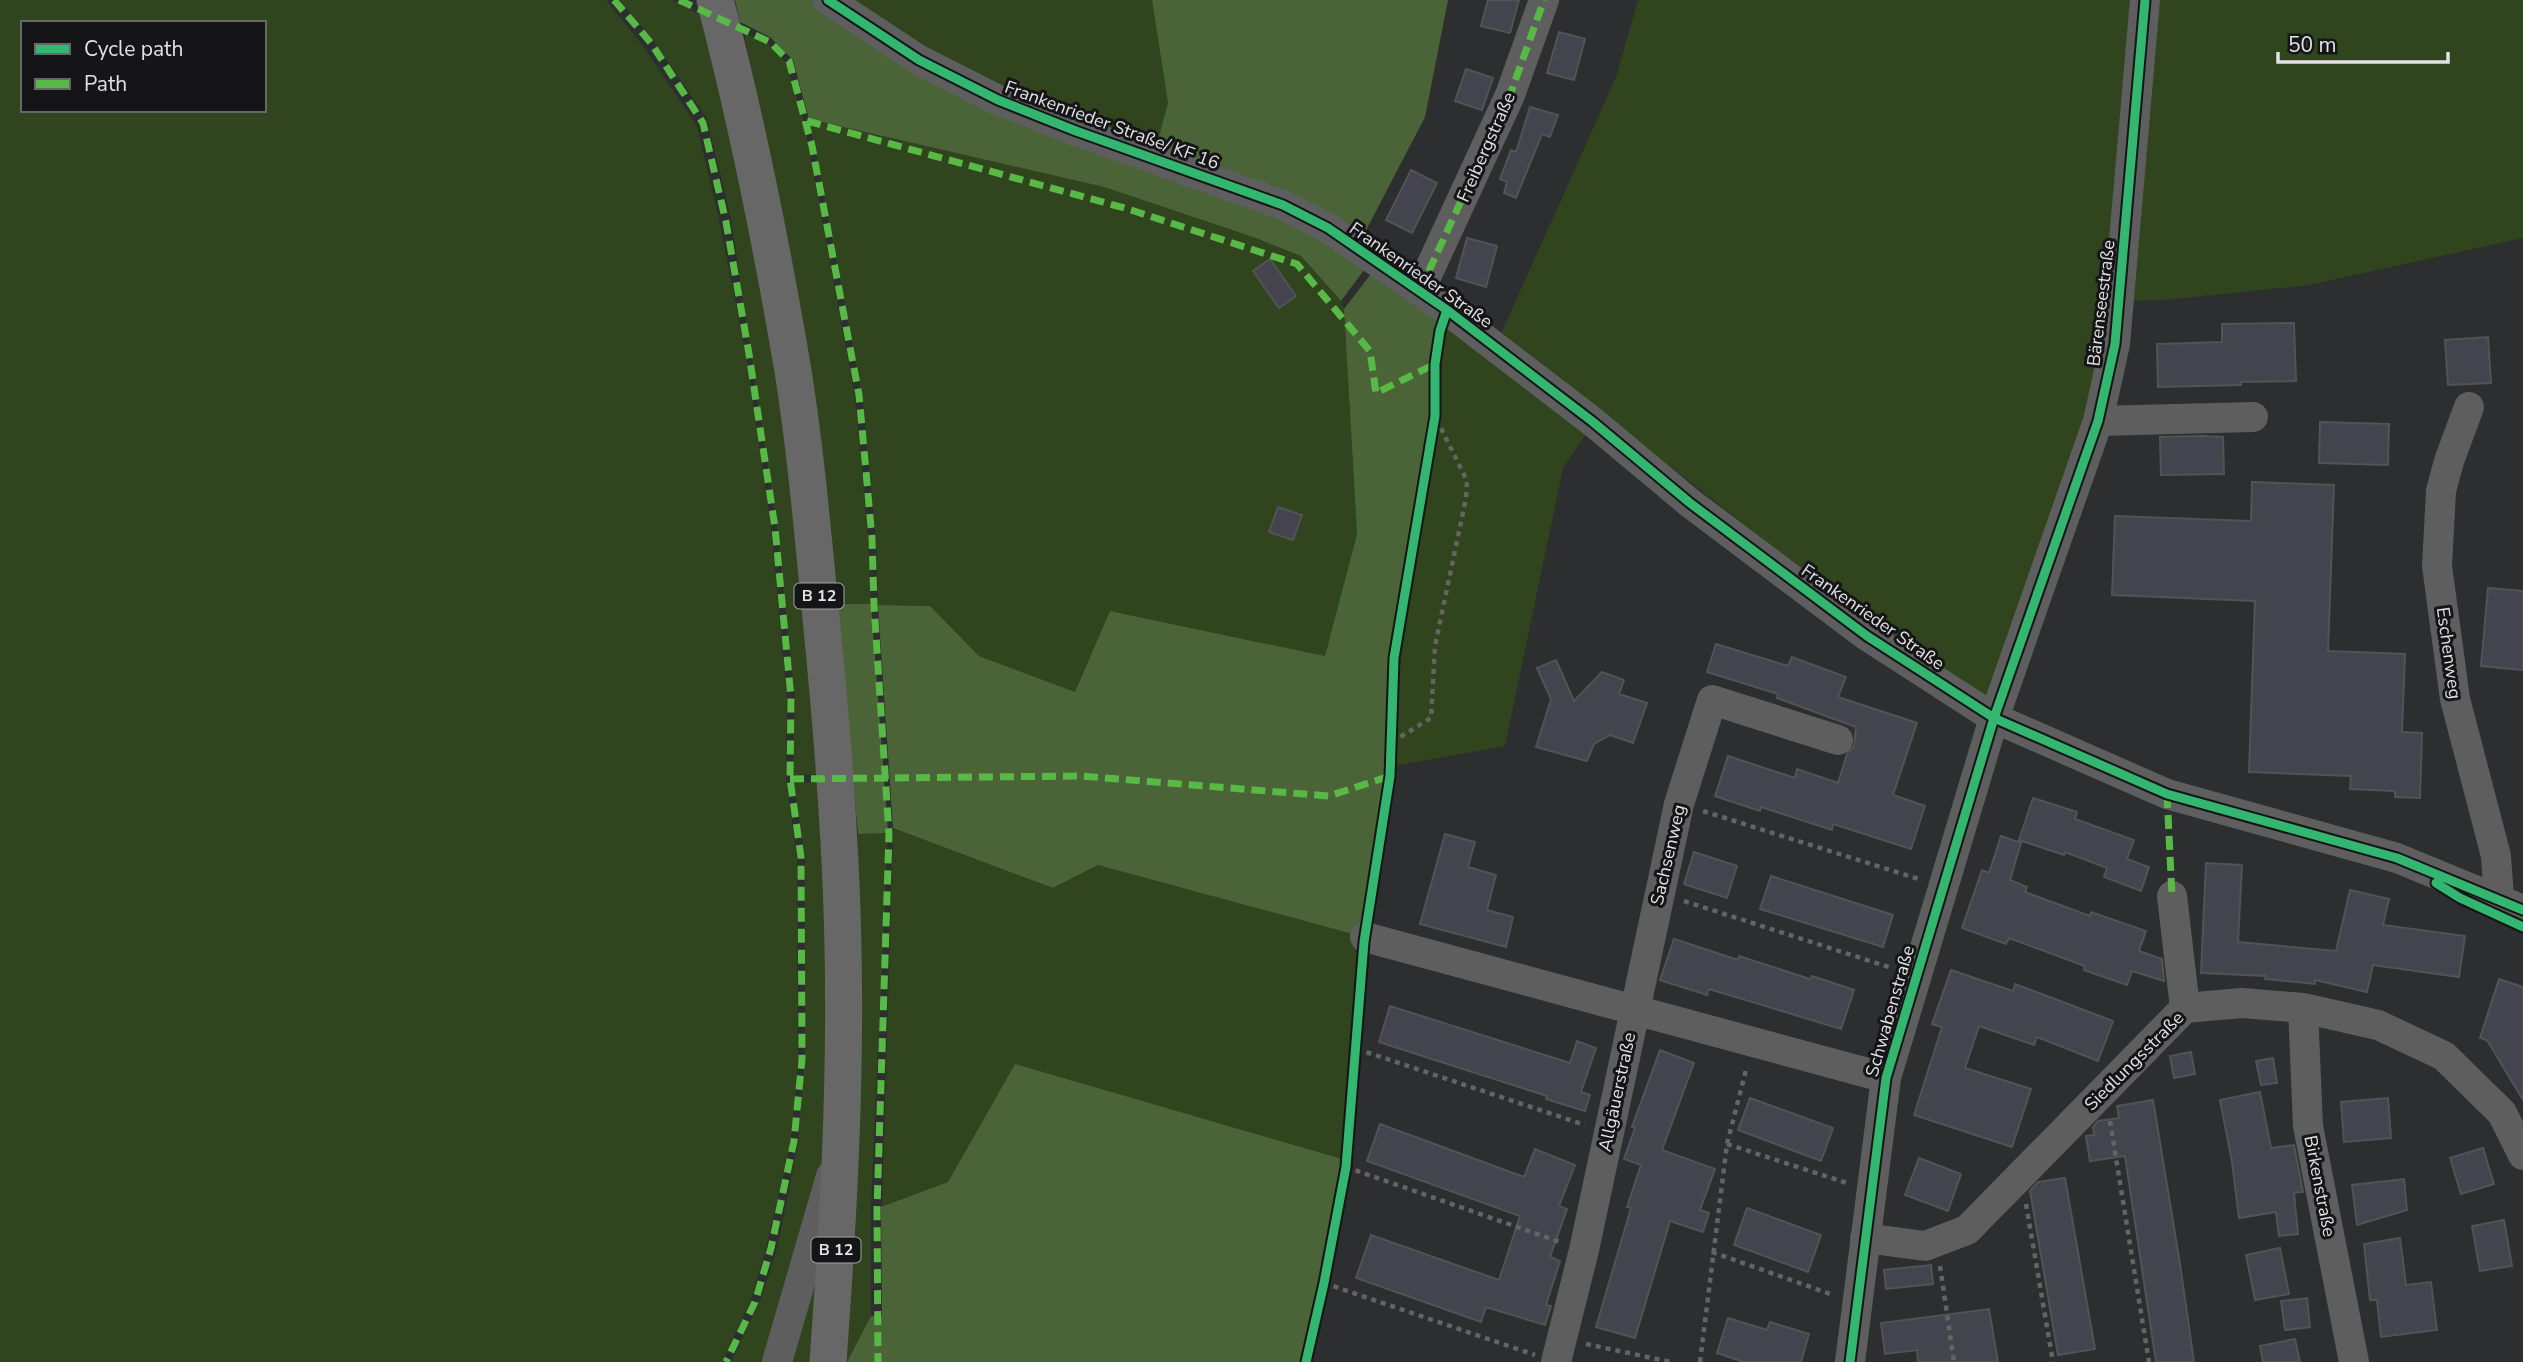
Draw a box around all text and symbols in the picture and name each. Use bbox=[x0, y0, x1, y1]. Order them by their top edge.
legend bbox=[21, 21, 266, 112]
scale bar bbox=[2278, 21, 2448, 65]
text: 50 m bbox=[2288, 31, 2337, 59]
text: Cycle path bbox=[84, 35, 183, 63]
text: Path bbox=[84, 70, 127, 98]
street label: Frankenrieder Straße/ KF 16 bbox=[1001, 75, 1223, 175]
street label: Freibergstraße bbox=[1451, 88, 1521, 206]
street label: Frankenrieder Straße bbox=[1345, 217, 1497, 333]
street label: Bärenseestraße bbox=[2081, 238, 2121, 368]
street label: Frankenrieder Straße bbox=[1797, 559, 1949, 675]
road number: B 12 bbox=[794, 583, 844, 608]
street label: Eschenweg bbox=[2431, 606, 2467, 700]
street label: Sachsenweg bbox=[1645, 802, 1691, 908]
street label: Schwabenstraße bbox=[1860, 942, 1920, 1080]
street label: Siedlungsstraße bbox=[2079, 1006, 2189, 1116]
street label: Allgäuerstraße bbox=[1593, 1030, 1641, 1154]
street label: Birkenstraße bbox=[2298, 1133, 2342, 1239]
road number: B 12 bbox=[812, 1238, 860, 1262]

